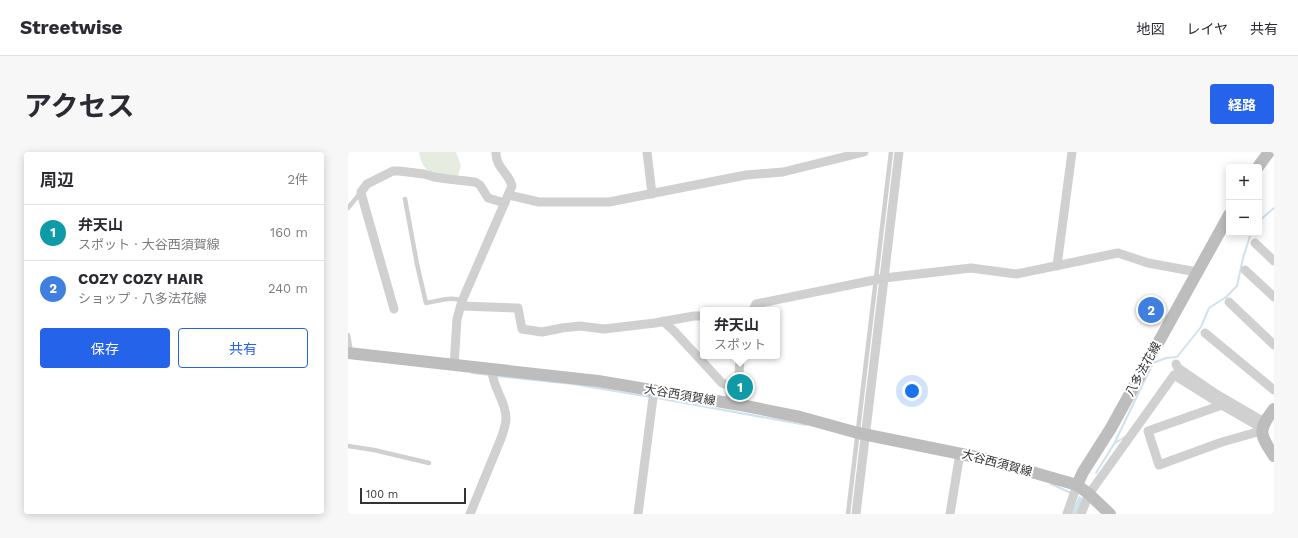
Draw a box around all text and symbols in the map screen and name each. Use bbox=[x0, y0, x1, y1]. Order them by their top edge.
text: Streetwise bbox=[20, 16, 123, 39]
text: 地図 bbox=[1136, 21, 1164, 37]
text: レイヤ bbox=[1186, 21, 1228, 37]
text: 共有 bbox=[1250, 21, 1278, 37]
button: 経路 bbox=[1210, 84, 1274, 124]
text: アクセス bbox=[24, 90, 135, 123]
map controls bbox=[1226, 164, 1262, 236]
button: + bbox=[1226, 164, 1262, 200]
text: 周辺 bbox=[40, 170, 74, 190]
text: 2件 bbox=[287, 172, 308, 187]
button: − bbox=[1226, 200, 1262, 236]
text: 弁天山 bbox=[78, 216, 123, 234]
text: 1 bbox=[50, 225, 56, 240]
text: 160 m bbox=[270, 225, 308, 240]
text: スポット · 大谷西須賀線 bbox=[78, 237, 220, 252]
text: COZY COZY HAIR bbox=[78, 270, 203, 288]
text: 2 bbox=[49, 281, 57, 296]
text: 240 m bbox=[268, 281, 308, 296]
text: ショップ · 八多法花線 bbox=[78, 291, 207, 306]
pin: 2 bbox=[1138, 295, 1164, 325]
popup bbox=[700, 307, 780, 359]
text: 弁天山 bbox=[714, 316, 759, 334]
button: 保存 bbox=[40, 328, 170, 368]
button: 共有 bbox=[178, 328, 308, 368]
text: スポット bbox=[714, 337, 766, 352]
street label: 八多法花線 bbox=[1122, 339, 1164, 399]
pin: 1 bbox=[727, 372, 753, 402]
your location bbox=[902, 381, 922, 401]
street label: 大谷西須賀線 bbox=[643, 382, 717, 408]
street label: 大谷西須賀線 bbox=[960, 447, 1034, 479]
scale bar bbox=[360, 486, 466, 505]
text: 100 m bbox=[366, 488, 398, 501]

